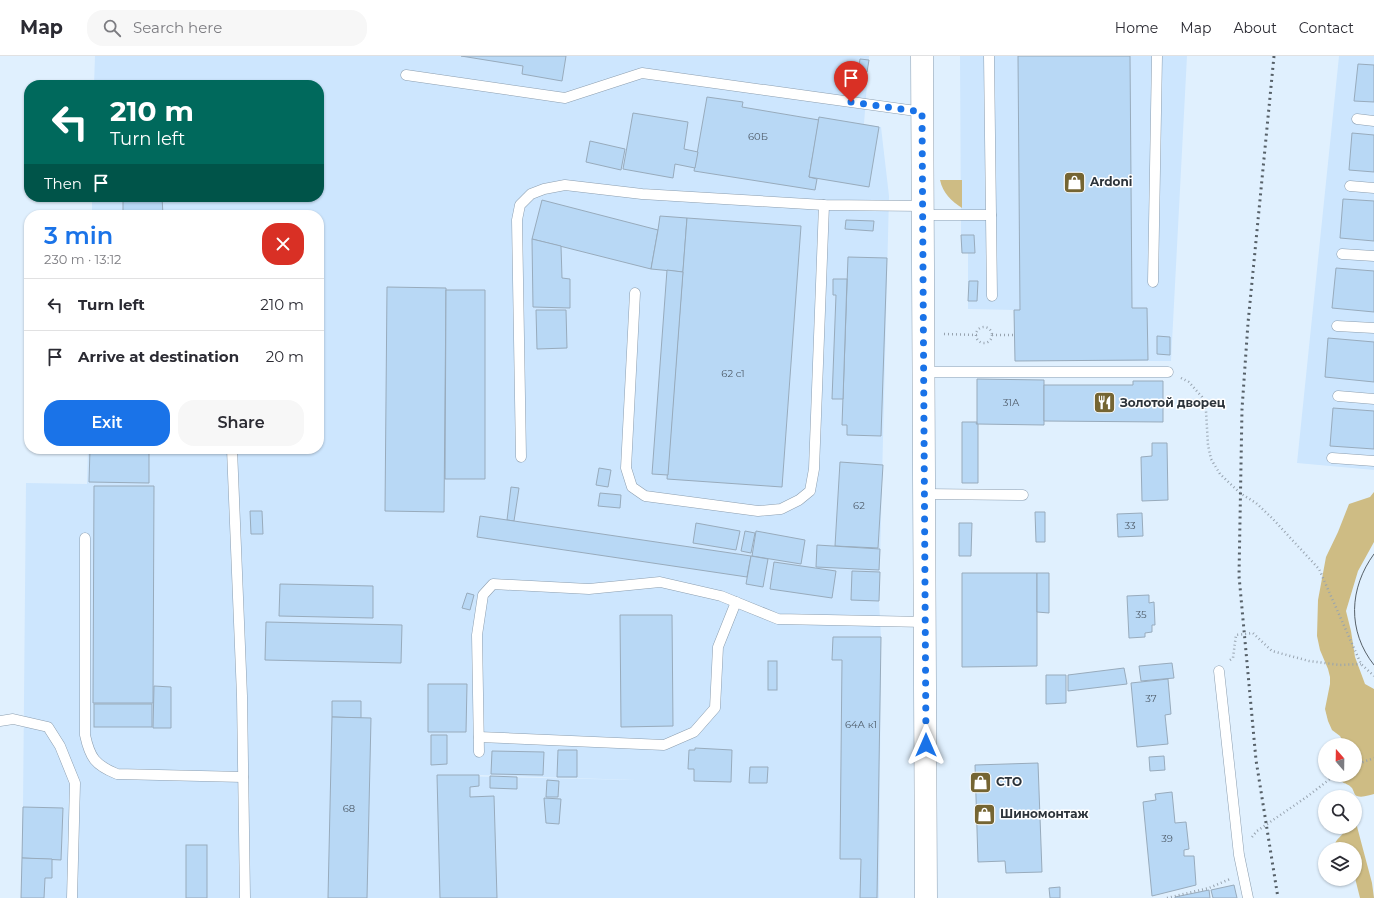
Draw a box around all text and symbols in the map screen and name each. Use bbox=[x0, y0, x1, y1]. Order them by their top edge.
search box bbox=[87, 10, 367, 46]
text: Map bbox=[20, 16, 63, 39]
icon: search bbox=[101, 17, 123, 39]
text: Search here bbox=[133, 18, 222, 37]
text: Home bbox=[1115, 19, 1158, 37]
text: Map bbox=[1180, 19, 1211, 37]
text: About bbox=[1233, 19, 1277, 37]
text: Contact bbox=[1299, 19, 1354, 37]
pin bbox=[834, 61, 868, 102]
icon: arrive bbox=[840, 67, 862, 89]
text: 210 m bbox=[110, 94, 194, 128]
icon: left bbox=[44, 96, 96, 148]
text: Turn left bbox=[110, 128, 185, 150]
house number: 60Б bbox=[748, 130, 768, 143]
shop icon: Ardoni bbox=[1062, 169, 1088, 195]
icon: arrive bbox=[90, 172, 112, 194]
text: Then bbox=[44, 174, 82, 193]
place label: Ardoni bbox=[1089, 174, 1132, 189]
text: 3 min bbox=[44, 221, 113, 250]
button: close bbox=[262, 223, 304, 265]
text: 230 m · 13:12 bbox=[44, 251, 121, 267]
icon: left bbox=[44, 294, 66, 316]
text: Turn left bbox=[78, 295, 145, 314]
text: 210 m bbox=[260, 295, 304, 314]
icon: arrive bbox=[44, 346, 66, 368]
text: Arrive at destination bbox=[78, 347, 239, 366]
text: 20 m bbox=[266, 347, 304, 366]
house number: 62 с1 bbox=[721, 367, 745, 380]
restaurant icon: Золотой дворец bbox=[1091, 390, 1117, 416]
place label: Золотой дворец bbox=[1119, 395, 1226, 410]
house number: 31А bbox=[1003, 396, 1020, 409]
button: Exit bbox=[44, 400, 170, 446]
button: Share bbox=[178, 400, 304, 446]
house number: 62 bbox=[853, 499, 865, 512]
house number: 33 bbox=[1124, 519, 1136, 532]
house number: 35 bbox=[1135, 608, 1147, 621]
house number: 37 bbox=[1145, 692, 1157, 705]
house number: 64А к1 bbox=[845, 718, 877, 731]
position arrow bbox=[905, 724, 947, 766]
north arrow bbox=[1318, 738, 1362, 782]
map controls bbox=[1318, 738, 1362, 886]
shop icon: СТО bbox=[968, 769, 994, 795]
place label: СТО bbox=[996, 774, 1022, 789]
button: search bbox=[1318, 790, 1362, 834]
shop icon: Шиномонтаж bbox=[971, 801, 997, 827]
house number: 68 bbox=[343, 802, 355, 815]
place label: Шиномонтаж bbox=[1000, 806, 1088, 821]
house number: 39 bbox=[1161, 832, 1173, 845]
button: layers bbox=[1318, 842, 1362, 886]

